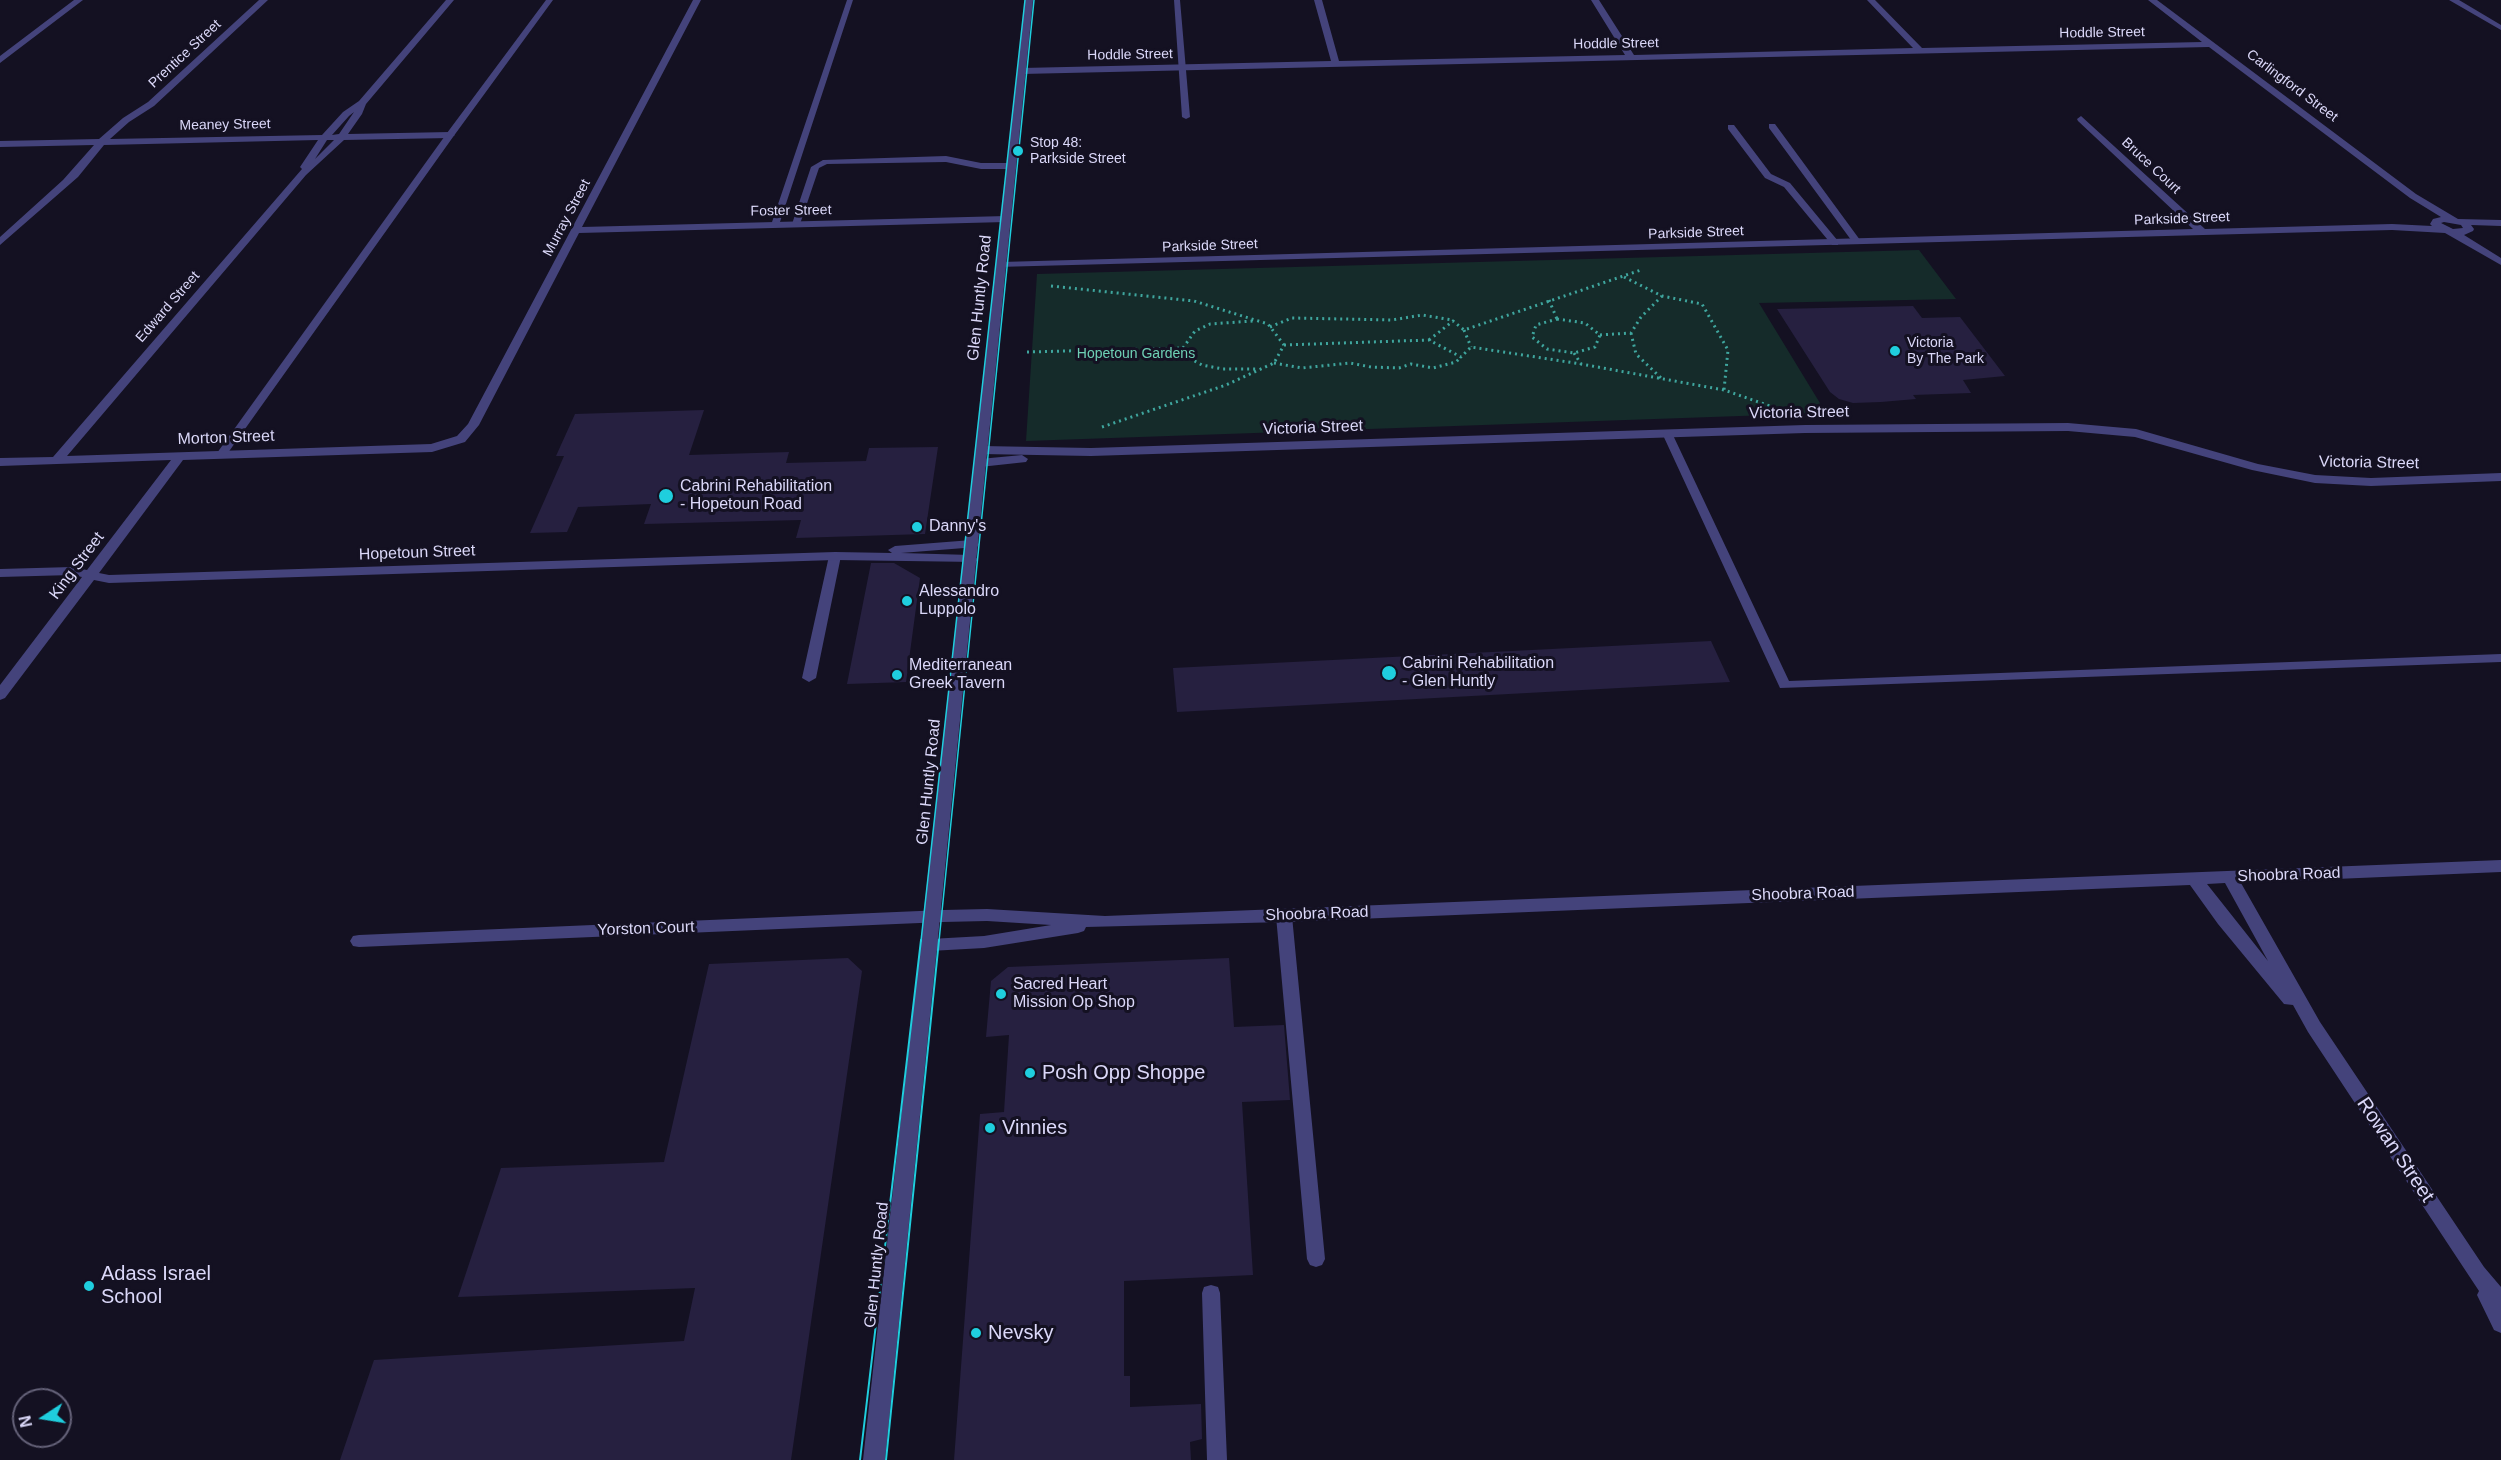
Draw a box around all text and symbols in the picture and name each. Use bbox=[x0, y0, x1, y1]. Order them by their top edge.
street label: Prentice Street bbox=[145, 16, 225, 92]
street label: Hoddle Street bbox=[2059, 24, 2145, 42]
street label: Hoddle Street bbox=[1573, 35, 1659, 53]
street label: Hoddle Street bbox=[1087, 46, 1173, 64]
street label: Carlingford Street bbox=[2243, 46, 2341, 126]
street label: Meaney Street bbox=[179, 116, 271, 134]
street label: Bruce Court bbox=[2118, 134, 2184, 198]
place label: Stop 48: Parkside Street bbox=[1030, 135, 1126, 168]
marker: Stop 48: Parkside Street bbox=[1011, 144, 1025, 158]
street label: Murray Street bbox=[540, 177, 594, 259]
street label: Foster Street bbox=[750, 202, 832, 220]
street label: Parkside Street bbox=[2134, 209, 2230, 229]
street label: Parkside Street bbox=[1648, 223, 1744, 243]
street label: Glen Huntly Road bbox=[964, 234, 996, 362]
street label: Parkside Street bbox=[1162, 236, 1258, 256]
street label: Edward Street bbox=[133, 268, 203, 346]
place label: Victoria By The Park bbox=[1907, 335, 1984, 368]
marker: Victoria By The Park bbox=[1888, 344, 1902, 358]
park label: Hopetoun Gardens bbox=[1077, 346, 1195, 362]
street label: Victoria Street bbox=[1749, 403, 1849, 423]
street label: Victoria Street bbox=[1263, 417, 1363, 439]
street label: Morton Street bbox=[177, 427, 275, 449]
street label: Victoria Street bbox=[2319, 453, 2419, 473]
place label: Cabrini Rehabilitation - Hopetoun Road bbox=[680, 477, 832, 515]
marker: Cabrini Rehabilitation - Hopetoun Road bbox=[657, 487, 675, 505]
place label: Danny's bbox=[929, 517, 986, 537]
marker: Danny's bbox=[910, 520, 924, 534]
street label: King Street bbox=[46, 529, 108, 603]
street label: Hopetoun Street bbox=[358, 541, 476, 565]
place label: Alessandro Luppolo bbox=[919, 582, 999, 620]
marker: Alessandro Luppolo bbox=[900, 594, 914, 608]
place label: Cabrini Rehabilitation - Glen Huntly bbox=[1402, 654, 1554, 692]
place label: Mediterranean Greek Tavern bbox=[909, 656, 1012, 694]
marker: Cabrini Rehabilitation - Glen Huntly bbox=[1380, 664, 1398, 682]
marker: Mediterranean Greek Tavern bbox=[890, 668, 904, 682]
street label: Glen Huntly Road bbox=[913, 718, 945, 846]
street label: Shoobra Road bbox=[2237, 864, 2341, 886]
street label: Shoobra Road bbox=[1751, 883, 1855, 905]
street label: Shoobra Road bbox=[1265, 903, 1369, 925]
street label: Yorston Court bbox=[597, 918, 695, 940]
place label: Sacred Heart Mission Op Shop bbox=[1013, 975, 1135, 1013]
marker: Sacred Heart Mission Op Shop bbox=[994, 987, 1008, 1001]
place label: Posh Opp Shoppe bbox=[1042, 1061, 1205, 1085]
marker: Posh Opp Shoppe bbox=[1023, 1066, 1037, 1080]
street label: Rowan Street bbox=[2351, 1093, 2439, 1207]
place label: Vinnies bbox=[1002, 1116, 1067, 1140]
marker: Vinnies bbox=[983, 1121, 997, 1135]
street label: Glen Huntly Road bbox=[861, 1201, 893, 1329]
place label: Adass Israel School bbox=[101, 1262, 211, 1309]
marker: Adass Israel School bbox=[82, 1279, 96, 1293]
place label: Nevsky bbox=[988, 1321, 1054, 1345]
marker: Nevsky bbox=[969, 1326, 983, 1340]
north arrow bbox=[12, 1388, 72, 1448]
text: N bbox=[16, 1414, 35, 1429]

